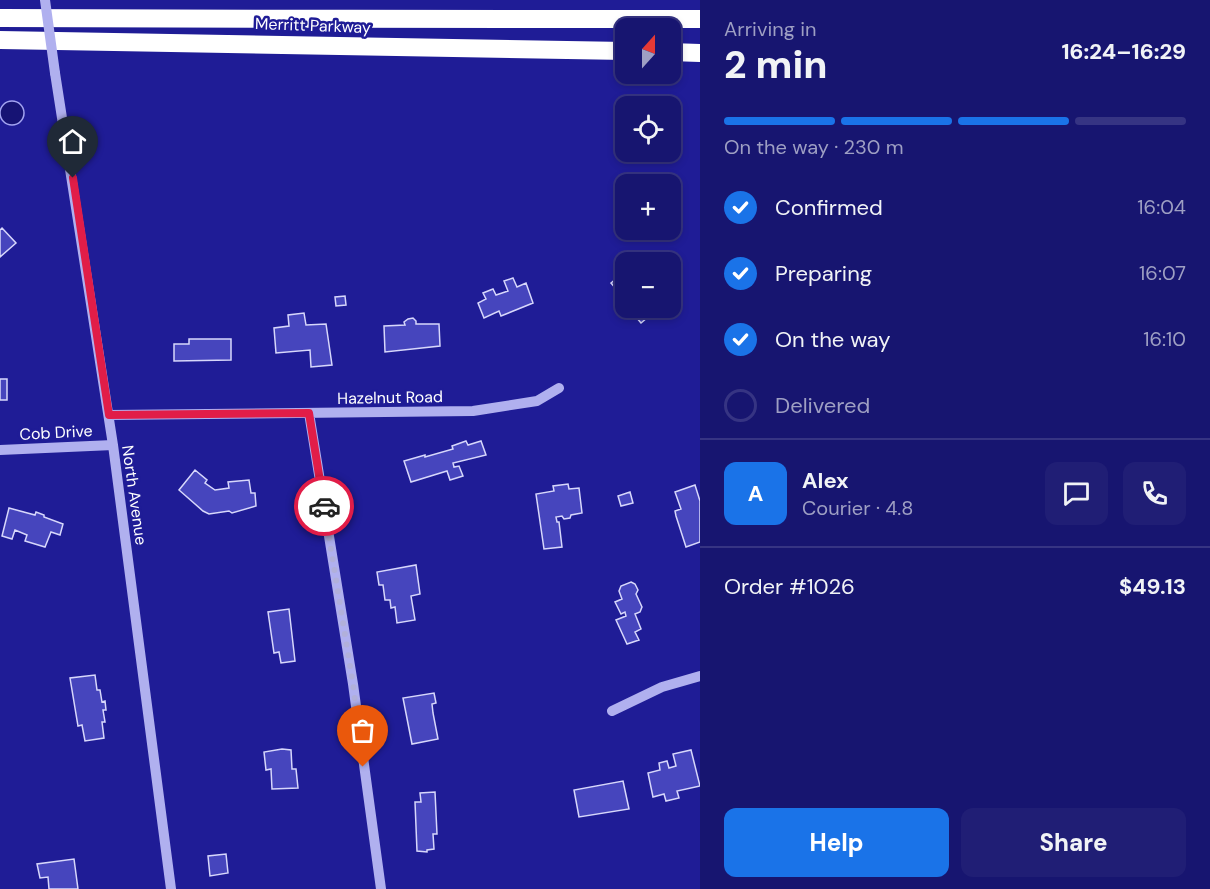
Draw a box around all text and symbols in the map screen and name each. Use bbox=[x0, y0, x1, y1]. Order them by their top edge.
street label: Merritt Parkway bbox=[255, 13, 371, 38]
text: Arriving in bbox=[724, 16, 816, 42]
north arrow bbox=[615, 18, 681, 84]
map controls bbox=[615, 18, 681, 318]
text: 16:24–16:29 bbox=[1061, 37, 1186, 66]
text: 2 min bbox=[724, 39, 828, 90]
button: locate bbox=[615, 96, 681, 162]
pin bbox=[47, 116, 98, 178]
icon: home bbox=[56, 125, 89, 158]
text: On the way · 230 m bbox=[724, 134, 904, 160]
button: + bbox=[615, 174, 681, 240]
icon: check bbox=[724, 191, 757, 224]
text: Confirmed bbox=[775, 193, 883, 222]
text: 16:04 bbox=[1137, 194, 1186, 220]
button: − bbox=[615, 252, 681, 318]
icon: check bbox=[724, 257, 757, 290]
text: Preparing bbox=[775, 259, 872, 288]
text: 16:07 bbox=[1139, 260, 1186, 286]
icon: check bbox=[724, 323, 757, 356]
text: On the way bbox=[775, 325, 890, 354]
text: 16:10 bbox=[1143, 326, 1186, 352]
street label: Hazelnut Road bbox=[337, 386, 443, 409]
text: Delivered bbox=[775, 391, 870, 420]
street label: Cob Drive bbox=[19, 420, 93, 445]
street label: North Avenue bbox=[117, 444, 152, 546]
button: chat bbox=[1045, 462, 1108, 525]
button: phone bbox=[1123, 462, 1186, 525]
text: Alex bbox=[802, 466, 849, 495]
courier bbox=[294, 476, 354, 536]
text: A bbox=[748, 479, 763, 508]
icon: car bbox=[308, 490, 341, 523]
text: Courier · 4.8 bbox=[802, 495, 913, 521]
text: Order #1026 bbox=[724, 572, 855, 601]
text: $49.13 bbox=[1119, 572, 1186, 601]
pin bbox=[337, 705, 388, 767]
icon: bag bbox=[346, 714, 379, 747]
button: Help bbox=[724, 808, 949, 877]
button: Share bbox=[961, 808, 1186, 877]

